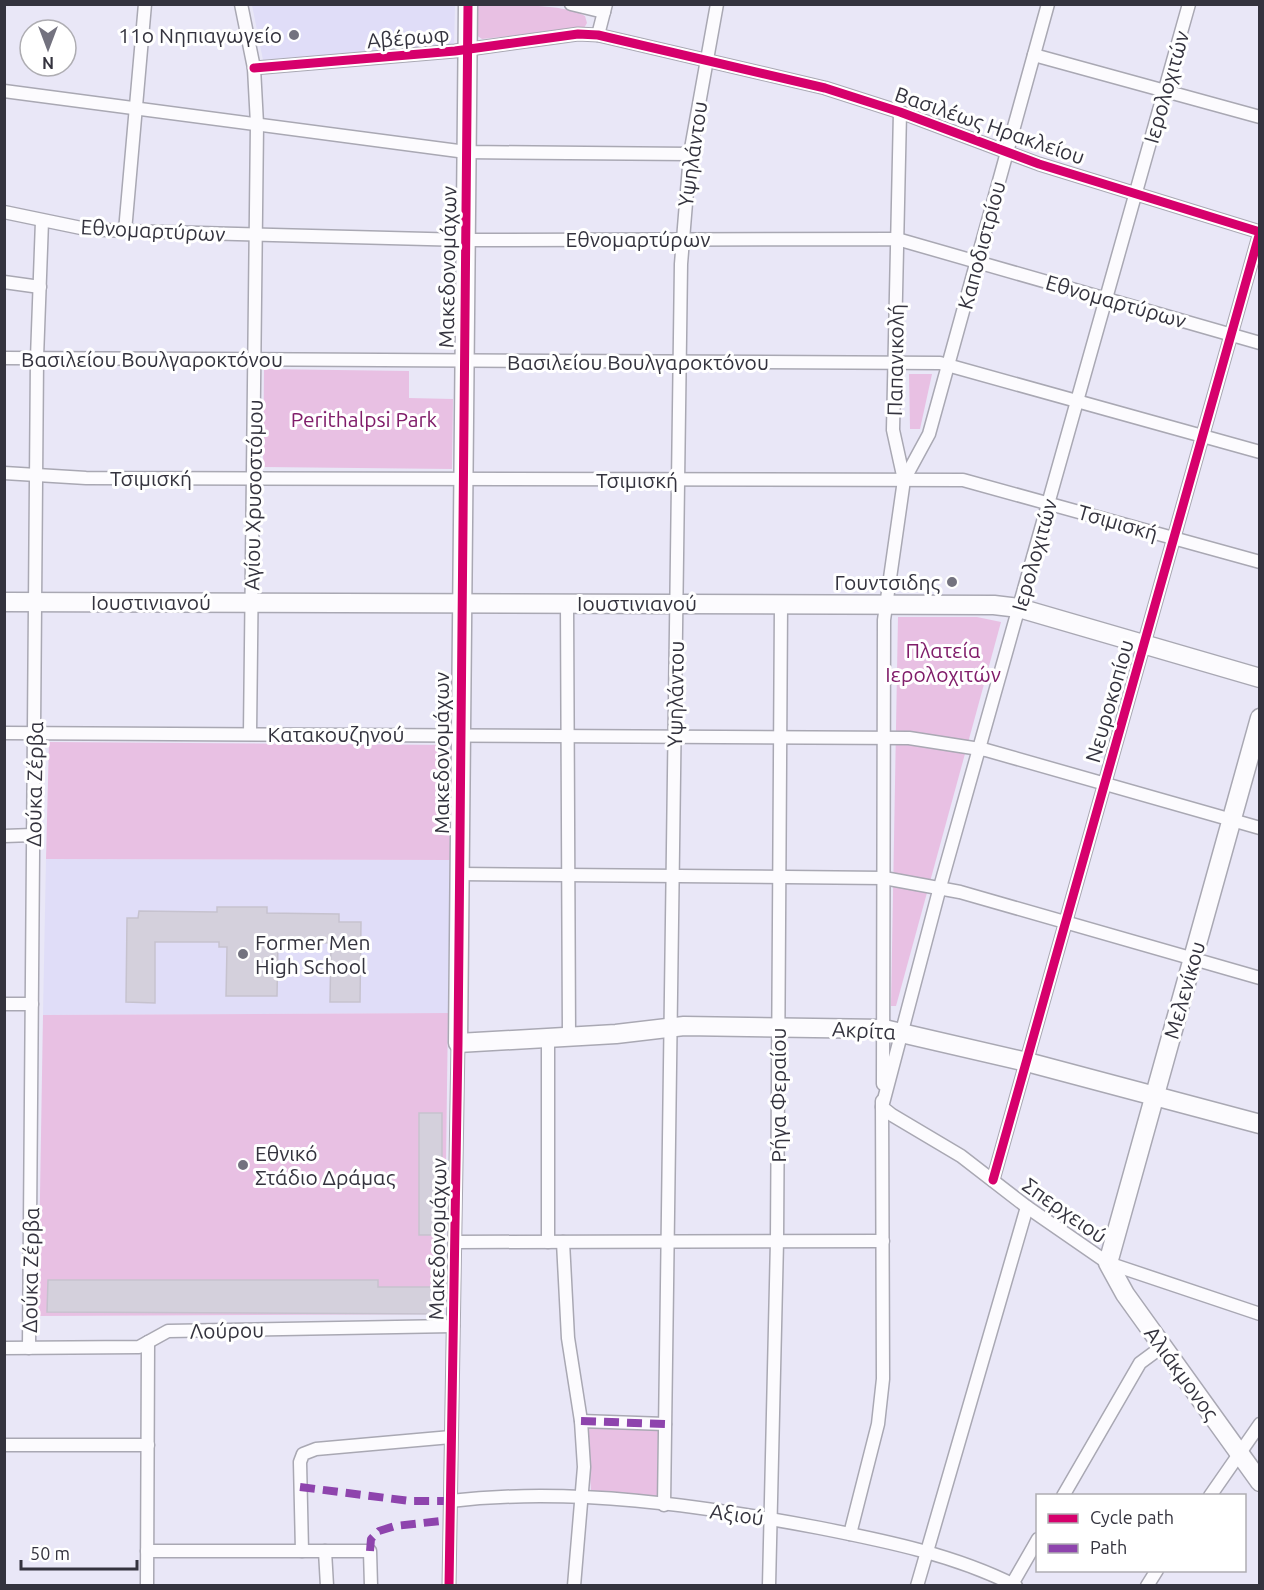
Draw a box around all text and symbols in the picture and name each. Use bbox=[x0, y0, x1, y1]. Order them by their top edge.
north arrow bbox=[18, 18, 78, 78]
street label: Αβέρωφ bbox=[366, 21, 450, 53]
place label: 11ο Νηπιαγωγείο bbox=[118, 23, 282, 47]
marker: 11ο Νηπιαγωγείο bbox=[287, 28, 301, 42]
street label: Ιερολοχιτών bbox=[1139, 28, 1193, 146]
text: N bbox=[42, 54, 54, 72]
street label: Βασιλέως Ηρακλείου bbox=[892, 81, 1088, 169]
street label: Υψηλάντου bbox=[673, 100, 711, 208]
street label: Καποδιστρίου bbox=[952, 178, 1010, 312]
street label: Μακεδονομάχων bbox=[434, 186, 460, 348]
street label: Εθνομαρτύρων bbox=[80, 214, 226, 246]
street label: Εθνομαρτύρων bbox=[566, 227, 710, 251]
street label: Εθνομαρτύρων bbox=[1043, 270, 1189, 332]
street label: Παπανικολή bbox=[882, 304, 908, 416]
street label: Βασιλείου Βουλγαροκτόνου bbox=[21, 347, 283, 371]
street label: Βασιλείου Βουλγαροκτόνου bbox=[507, 350, 769, 374]
street label: Αγίου Χρυσοστόμου bbox=[239, 399, 267, 591]
park label: Perithalpsi Park bbox=[291, 407, 438, 431]
street label: Τσιμισκή bbox=[110, 466, 192, 490]
street label: Τσιμισκή bbox=[596, 468, 678, 492]
street label: Ιερολοχιτών bbox=[1007, 496, 1061, 614]
street label: Τσιμισκή bbox=[1075, 499, 1161, 545]
place label: Γουντσιδης bbox=[835, 570, 940, 594]
marker: Γουντσιδης bbox=[945, 575, 959, 589]
street label: Ιουστινιανού bbox=[91, 590, 211, 614]
street label: Ιουστινιανού bbox=[577, 591, 697, 615]
street label: Νευροκοπίου bbox=[1080, 637, 1138, 765]
park label: Πλατεία Ιερολοχιτών bbox=[885, 638, 1001, 686]
street label: Υψηλάντου bbox=[662, 641, 688, 747]
street label: Μακεδονομάχων bbox=[429, 672, 453, 834]
street label: Δούκα Ζέρβα bbox=[21, 721, 47, 847]
street label: Κατακουζηνού bbox=[268, 722, 404, 746]
place label: Former Men High School bbox=[255, 930, 371, 978]
street label: Μελενίκου bbox=[1159, 938, 1209, 1042]
marker: Former Men High School bbox=[236, 947, 250, 961]
street label: Ακρίτα bbox=[831, 1016, 897, 1044]
street label: Ρήγα Φεραίου bbox=[766, 1027, 790, 1163]
place label: Εθνικό Στάδιο Δράμας bbox=[255, 1141, 396, 1189]
marker: Εθνικό Στάδιο Δράμας bbox=[236, 1158, 250, 1172]
street label: Μακεδονομάχων bbox=[424, 1158, 450, 1320]
street label: Σπερχειού bbox=[1018, 1172, 1112, 1248]
street label: Δούκα Ζέρβα bbox=[17, 1207, 43, 1333]
street label: Λούρου bbox=[190, 1317, 264, 1343]
street label: Αλιάκμονος bbox=[1140, 1322, 1224, 1425]
legend bbox=[1036, 1494, 1246, 1572]
street label: Αξιού bbox=[708, 1498, 765, 1531]
text: Cycle path bbox=[1090, 1507, 1174, 1527]
scale bar bbox=[21, 1533, 136, 1571]
text: Path bbox=[1090, 1537, 1127, 1557]
text: 50 m bbox=[30, 1543, 70, 1563]

